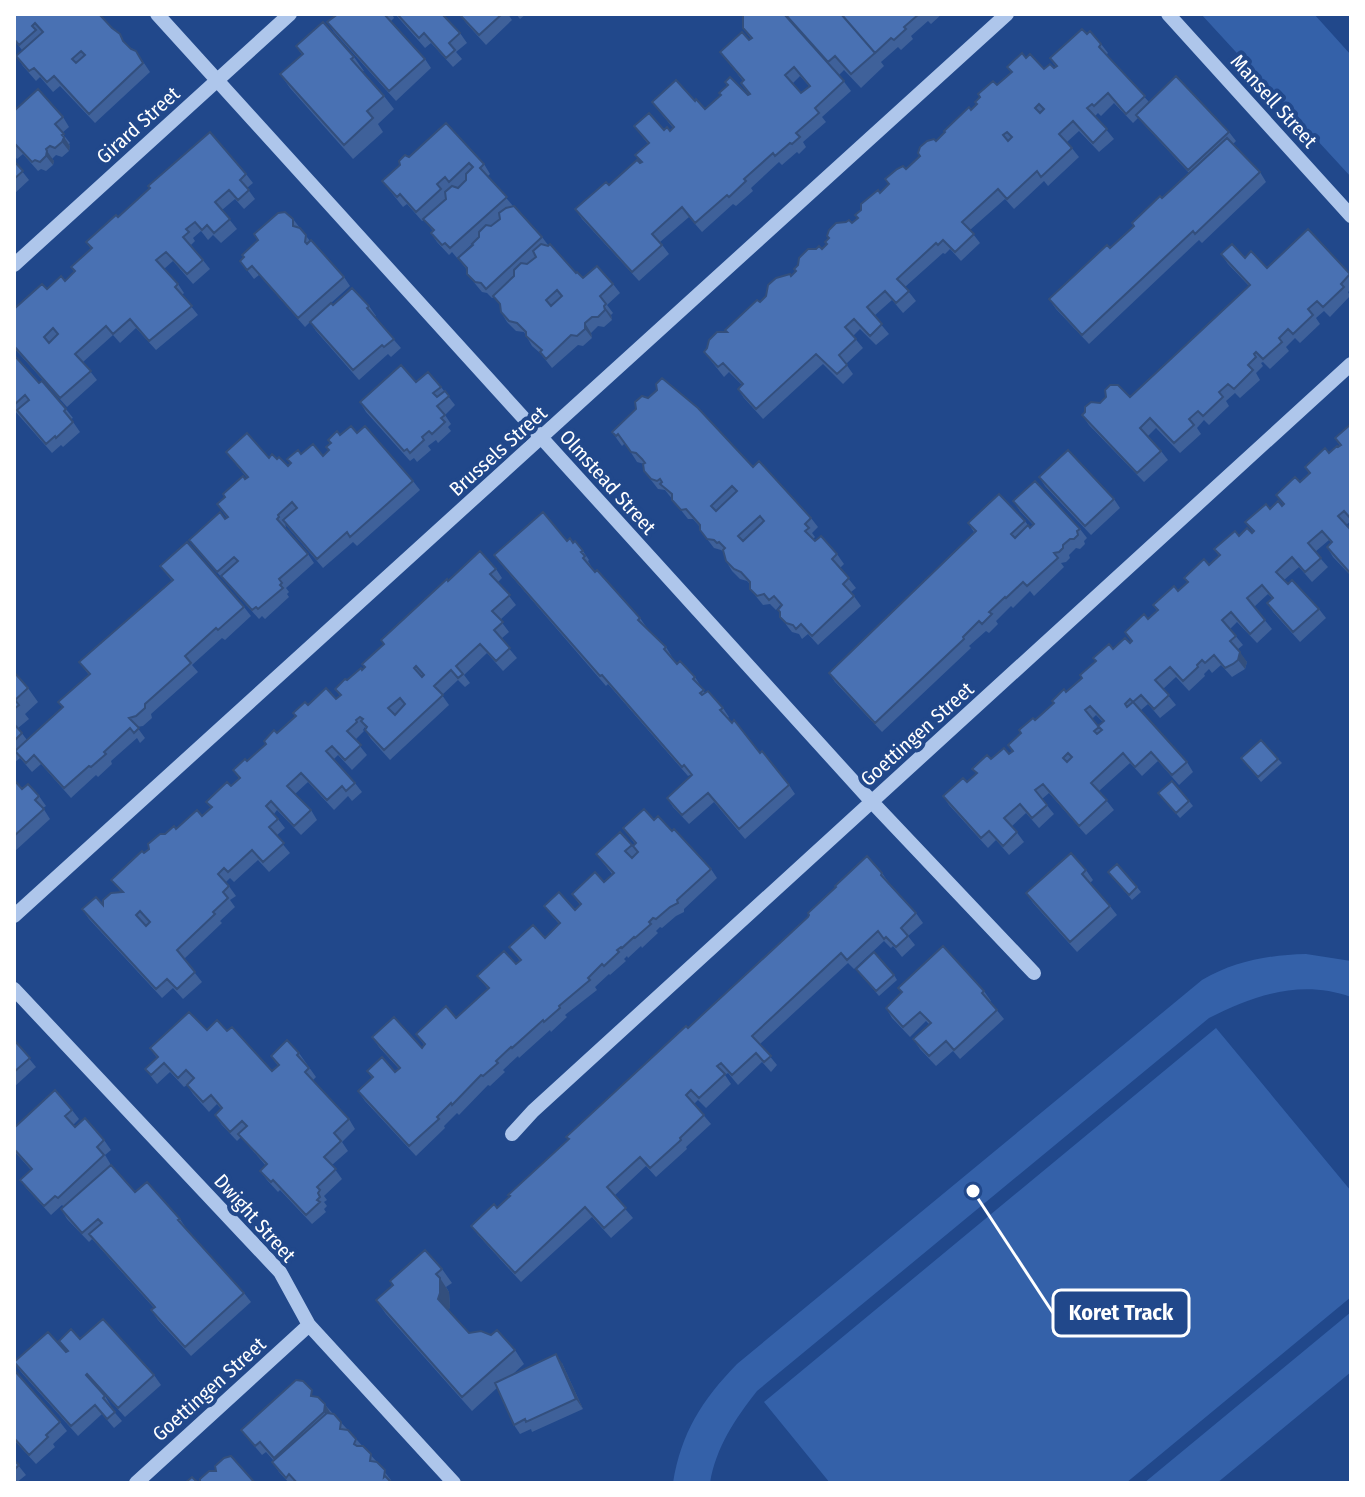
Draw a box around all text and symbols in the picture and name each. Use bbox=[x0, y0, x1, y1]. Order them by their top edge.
street label: Mansell Street bbox=[1226, 49, 1323, 153]
street label: Girard Street bbox=[91, 81, 185, 169]
street label: Brussels Street bbox=[444, 401, 552, 501]
street label: Olmstead Street bbox=[555, 425, 661, 539]
street label: Goettingen Street bbox=[855, 677, 979, 791]
street label: Dwight Street bbox=[209, 1169, 301, 1267]
callout: Koret Track bbox=[1053, 1290, 1189, 1336]
text: Koret Track bbox=[1069, 1299, 1174, 1326]
street label: Goettingen Street bbox=[147, 1332, 271, 1446]

